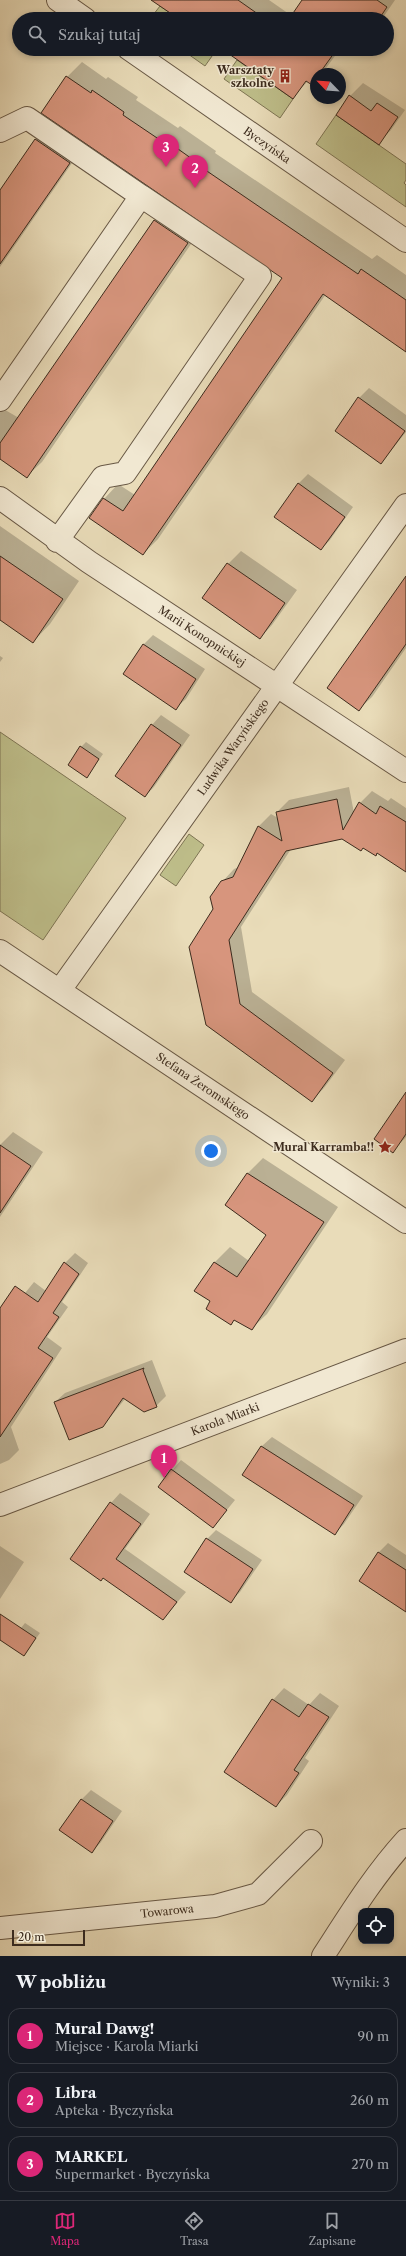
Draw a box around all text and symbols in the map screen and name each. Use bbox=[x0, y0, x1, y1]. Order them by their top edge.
search box bbox=[12, 12, 394, 56]
icon: search bbox=[26, 23, 48, 45]
text: Szukaj tutaj bbox=[58, 25, 140, 44]
place label: Warsztaty szkolne bbox=[216, 63, 274, 90]
building icon: Warsztaty szkolne bbox=[277, 68, 293, 84]
north arrow bbox=[310, 68, 346, 104]
street label: Byczyńska bbox=[241, 124, 293, 166]
pin: 3 bbox=[153, 134, 179, 167]
pin: 2 bbox=[182, 155, 208, 188]
street label: Marii Konopnickiej bbox=[156, 603, 248, 669]
street label: Ludwika Waryńskiego bbox=[194, 696, 272, 798]
street label: Stefana Żeromskiego bbox=[153, 1049, 253, 1123]
place icon: Mural Karramba!! bbox=[377, 1139, 393, 1155]
place label: Mural Karramba!! bbox=[273, 1140, 374, 1154]
your location bbox=[201, 1141, 221, 1161]
street label: Karola Miarki bbox=[189, 1399, 262, 1438]
pin: 1 bbox=[151, 1445, 177, 1478]
street label: Towarowa bbox=[140, 1901, 195, 1921]
map controls bbox=[358, 1908, 394, 1944]
button: locate bbox=[358, 1908, 394, 1944]
scale bar bbox=[12, 1928, 85, 1947]
text: 20 m bbox=[18, 1930, 44, 1944]
text: W pobliżu bbox=[16, 1972, 106, 1992]
text: Wyniki: 3 bbox=[331, 1974, 390, 1990]
text: Mural Dawg! bbox=[55, 2019, 154, 2038]
text: 1 bbox=[27, 2028, 33, 2044]
text: 90 m bbox=[358, 2028, 389, 2044]
text: Miejsce · Karola Miarki bbox=[55, 2038, 199, 2054]
text: Libra bbox=[55, 2083, 96, 2102]
text: 2 bbox=[26, 2092, 34, 2108]
text: 260 m bbox=[350, 2092, 389, 2108]
text: Apteka · Byczyńska bbox=[55, 2102, 173, 2118]
text: MARKEL bbox=[55, 2147, 127, 2166]
text: 3 bbox=[26, 2156, 34, 2172]
text: 270 m bbox=[351, 2156, 389, 2172]
text: Supermarket · Byczyńska bbox=[55, 2166, 210, 2182]
tab: Mapa bbox=[50, 2210, 80, 2248]
tab: Trasa bbox=[180, 2210, 208, 2248]
tab: Zapisane bbox=[309, 2210, 356, 2248]

